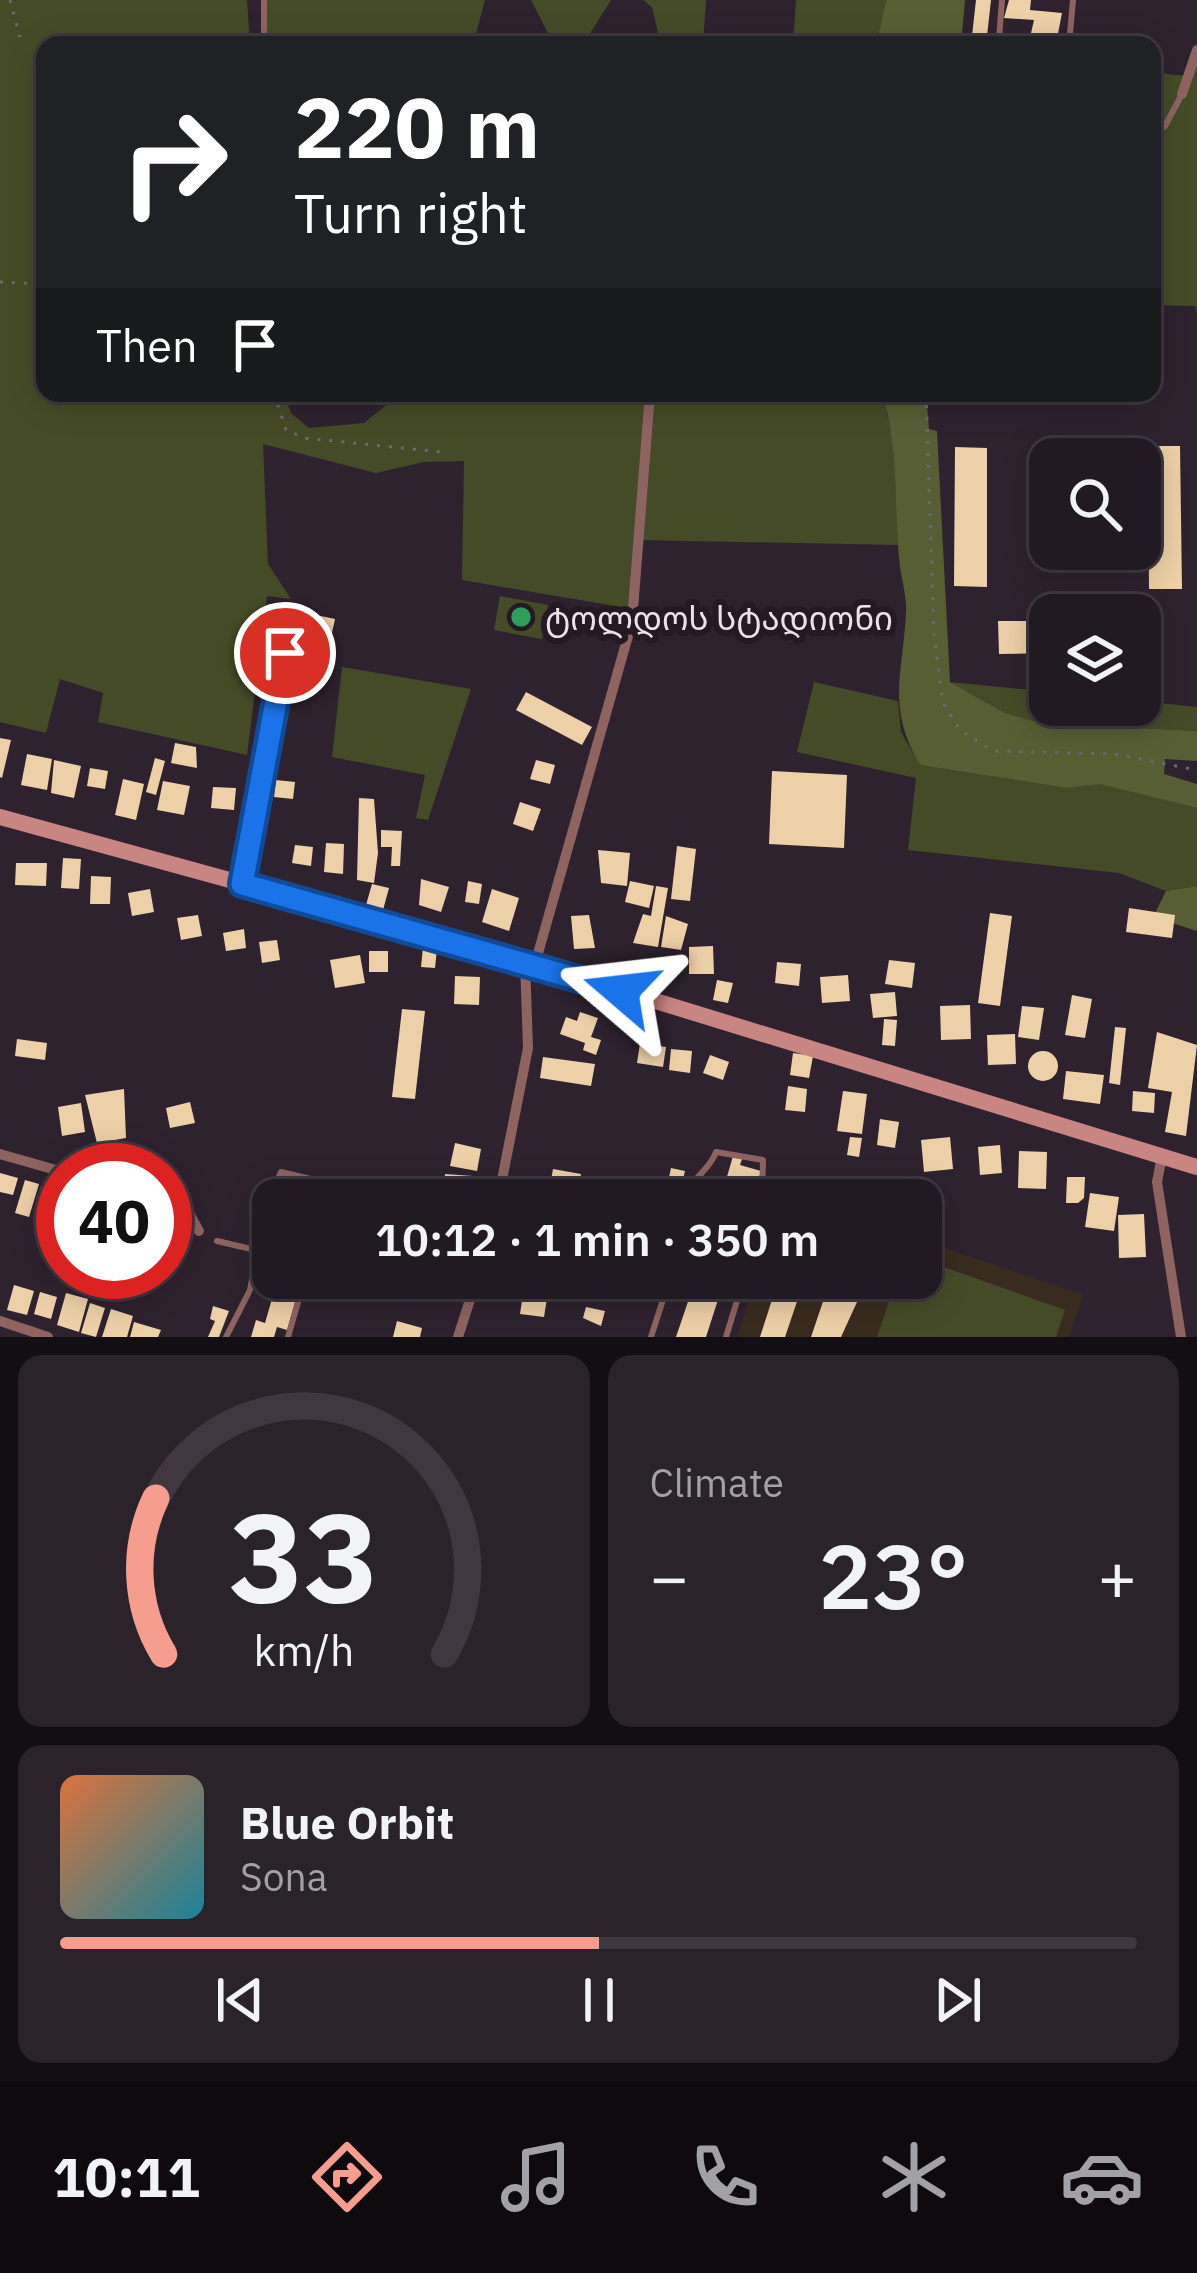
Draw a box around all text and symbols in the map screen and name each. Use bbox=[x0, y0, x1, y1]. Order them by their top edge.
text: 220 m bbox=[294, 72, 540, 181]
icon: right bbox=[96, 84, 252, 240]
text: Turn right bbox=[294, 178, 528, 248]
icon: arrive bbox=[222, 312, 288, 378]
text: Then bbox=[96, 316, 198, 374]
map controls bbox=[1029, 438, 1161, 726]
button: search bbox=[1029, 438, 1161, 570]
button: layers bbox=[1029, 594, 1161, 726]
place label: ტოლდოს სტადიონი bbox=[545, 596, 893, 639]
pin bbox=[234, 602, 336, 704]
marker: ტოლდოს სტადიონი bbox=[508, 604, 534, 630]
icon: arrive bbox=[252, 620, 318, 686]
position arrow bbox=[558, 928, 684, 1054]
speed limit sign: 40 bbox=[36, 1143, 192, 1299]
text: 10:12 · 1 min · 350 m bbox=[375, 1210, 819, 1268]
text: Climate bbox=[650, 1457, 784, 1508]
text: 33 bbox=[229, 1475, 379, 1637]
text: 23° bbox=[818, 1517, 968, 1634]
text: − bbox=[650, 1533, 689, 1619]
text: + bbox=[1097, 1533, 1137, 1619]
text: km/h bbox=[253, 1622, 354, 1678]
text: Blue Orbit bbox=[240, 1793, 454, 1851]
text: Sona bbox=[240, 1851, 327, 1902]
icon: previous bbox=[207, 1967, 273, 2033]
icon: pause bbox=[566, 1967, 632, 2033]
icon: next bbox=[925, 1967, 991, 2033]
icon: directions bbox=[305, 2135, 389, 2219]
icon: music bbox=[494, 2135, 578, 2219]
icon: phone bbox=[683, 2135, 767, 2219]
icon: climate bbox=[872, 2135, 956, 2219]
icon: car bbox=[1060, 2135, 1144, 2219]
text: 10:11 bbox=[52, 2142, 200, 2212]

